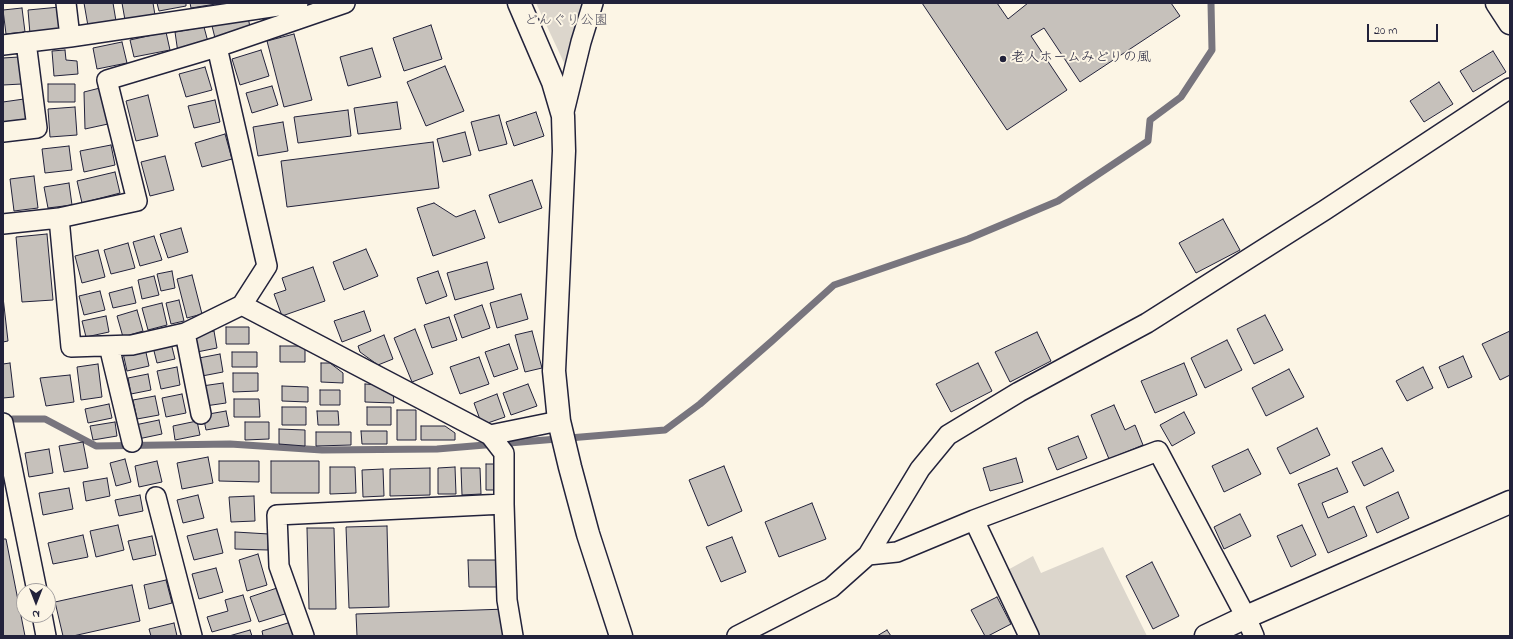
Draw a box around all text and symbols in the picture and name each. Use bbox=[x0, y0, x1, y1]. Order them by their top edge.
park label: どんぐり公園 bbox=[524, 14, 608, 30]
scale bar bbox=[1369, 16, 1440, 42]
text: 20 m bbox=[1374, 22, 1397, 40]
place label: 老人ホームみどりの風 bbox=[1011, 51, 1151, 67]
marker: 老人ホームみどりの風 bbox=[998, 54, 1008, 64]
north arrow bbox=[16, 583, 56, 623]
text: N bbox=[32, 606, 40, 622]

